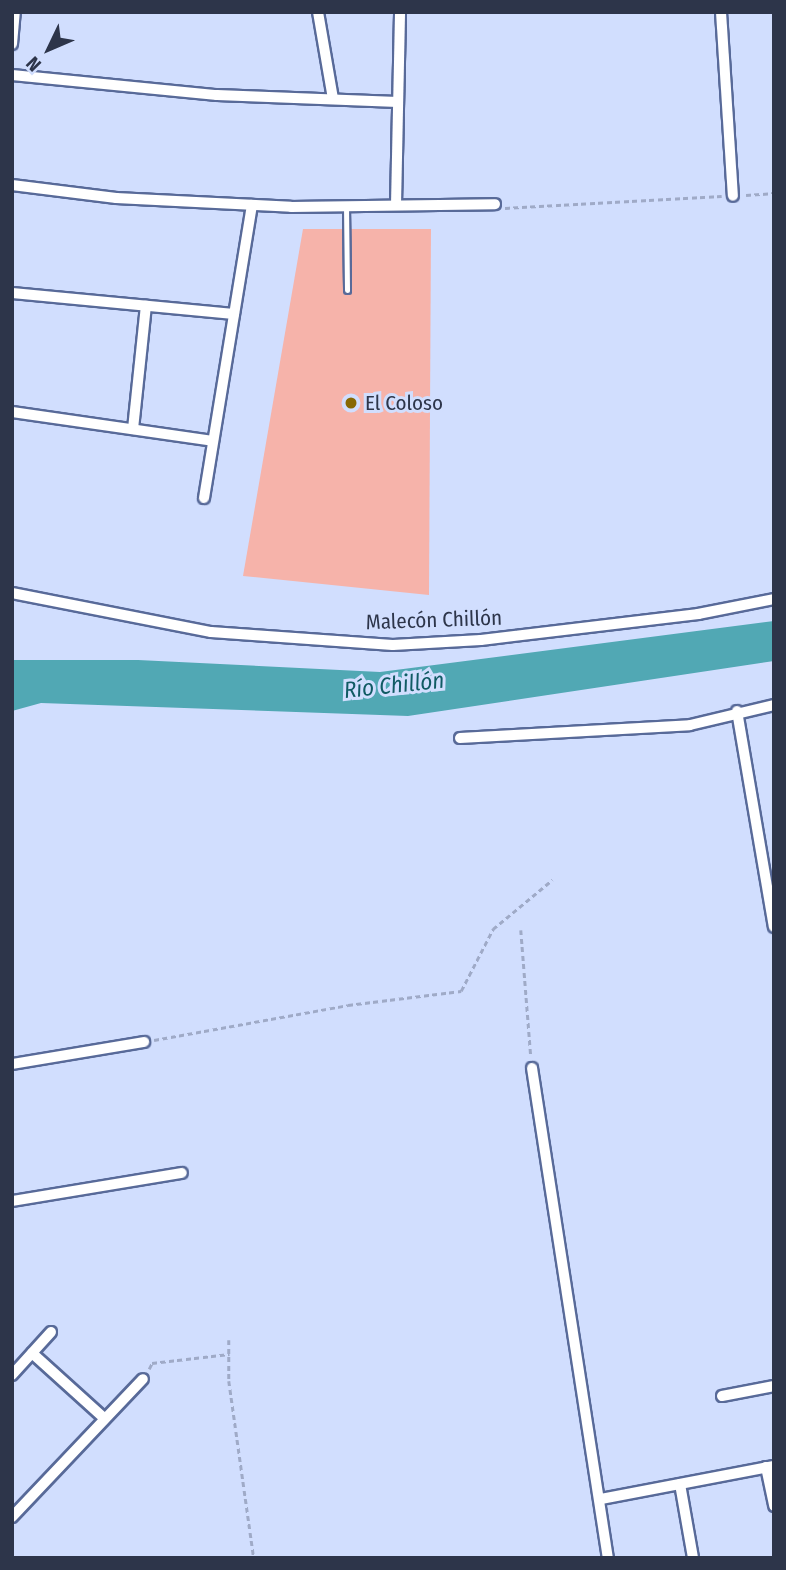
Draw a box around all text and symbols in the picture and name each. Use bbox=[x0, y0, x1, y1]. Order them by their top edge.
north arrow bbox=[14, 14, 84, 84]
text: N bbox=[21, 52, 46, 76]
place label: El Coloso bbox=[365, 390, 443, 416]
marker: El Coloso bbox=[343, 395, 359, 411]
street label: Malecón Chillón bbox=[365, 605, 503, 635]
water label: Río Chillón bbox=[342, 666, 446, 704]

